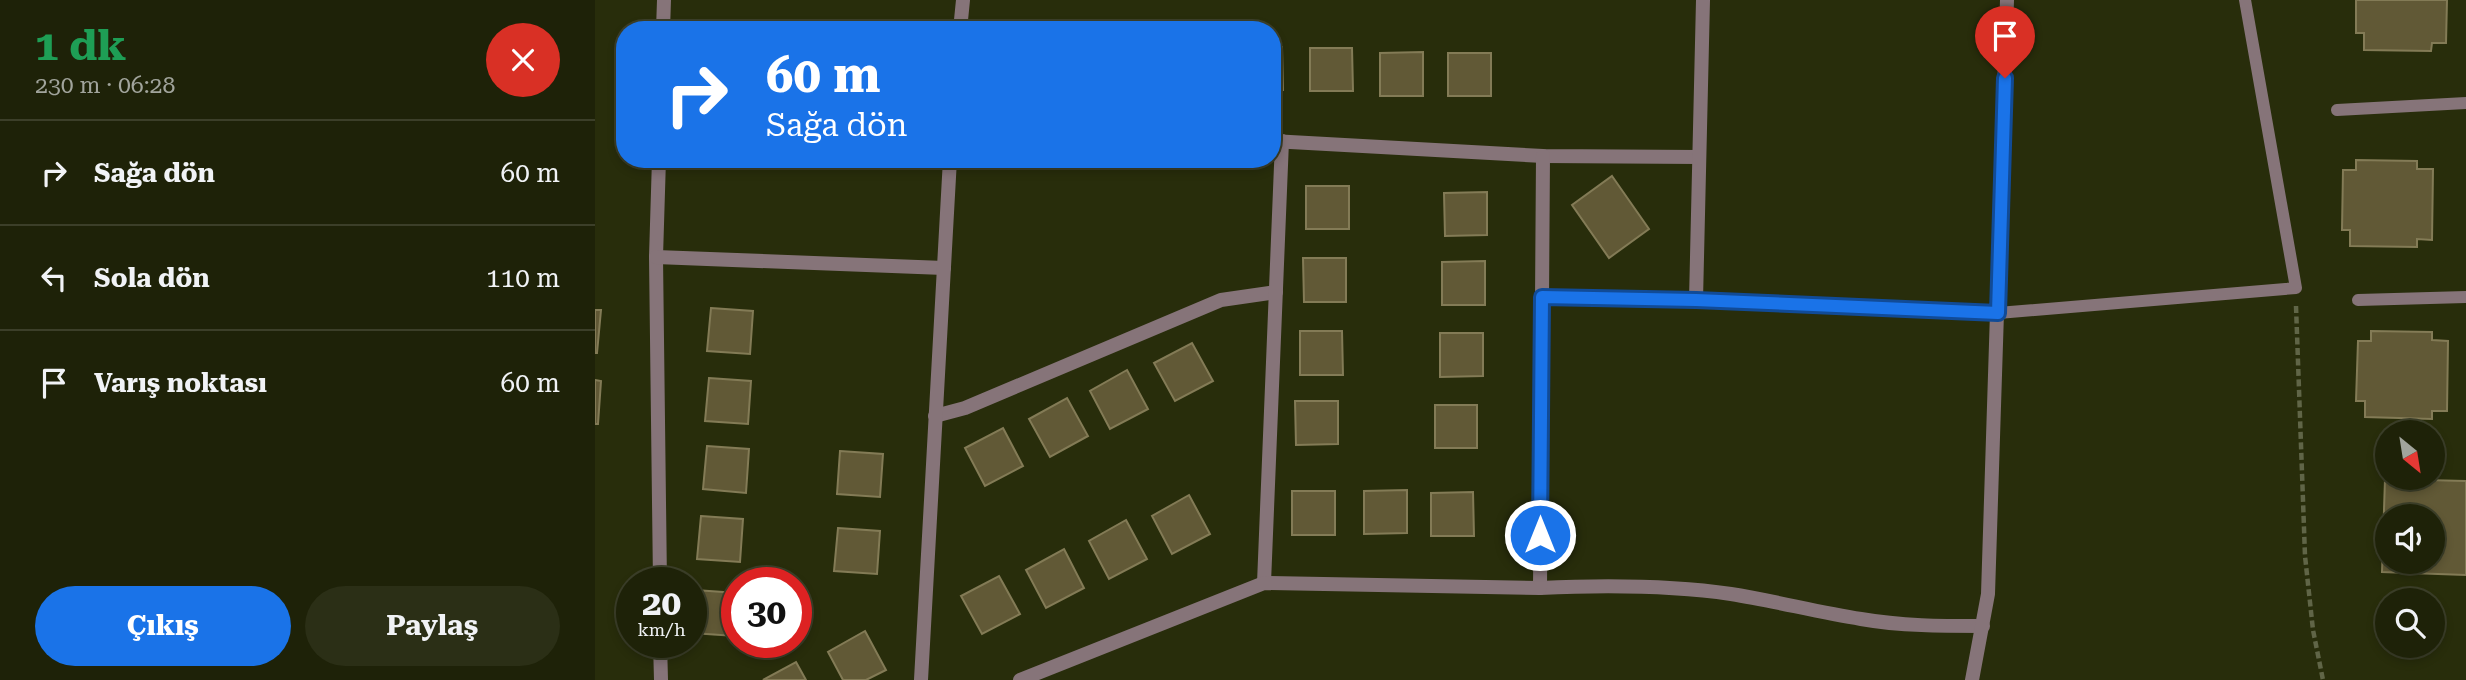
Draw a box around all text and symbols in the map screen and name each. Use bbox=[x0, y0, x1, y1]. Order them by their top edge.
pin bbox=[1975, 6, 2035, 78]
icon: arrive bbox=[1986, 17, 2024, 55]
text: 1 dk bbox=[35, 21, 126, 70]
button: close bbox=[486, 23, 560, 97]
text: 60 m bbox=[766, 47, 881, 104]
icon: right bbox=[651, 49, 742, 140]
text: 230 m · 06:28 bbox=[35, 72, 175, 99]
text: Sağa dön bbox=[766, 106, 907, 144]
icon: right bbox=[35, 154, 73, 192]
text: Sağa dön bbox=[94, 158, 215, 188]
text: 60 m bbox=[501, 158, 560, 188]
icon: left bbox=[35, 259, 73, 297]
text: Sola dön bbox=[94, 263, 210, 293]
text: 110 m bbox=[486, 263, 560, 293]
icon: arrive bbox=[35, 364, 73, 402]
text: Varış noktası bbox=[94, 368, 267, 398]
text: 60 m bbox=[501, 368, 560, 398]
north arrow bbox=[2375, 420, 2445, 490]
map controls bbox=[2375, 420, 2445, 658]
position arrow bbox=[1503, 498, 1577, 572]
button: sound bbox=[2375, 504, 2445, 574]
speed limit sign: 30 bbox=[721, 567, 812, 658]
text: 20 bbox=[642, 583, 681, 624]
button: Çıkış bbox=[35, 586, 291, 666]
button: Paylaş bbox=[305, 586, 560, 666]
button: search bbox=[2375, 588, 2445, 658]
text: km/h bbox=[637, 619, 686, 640]

